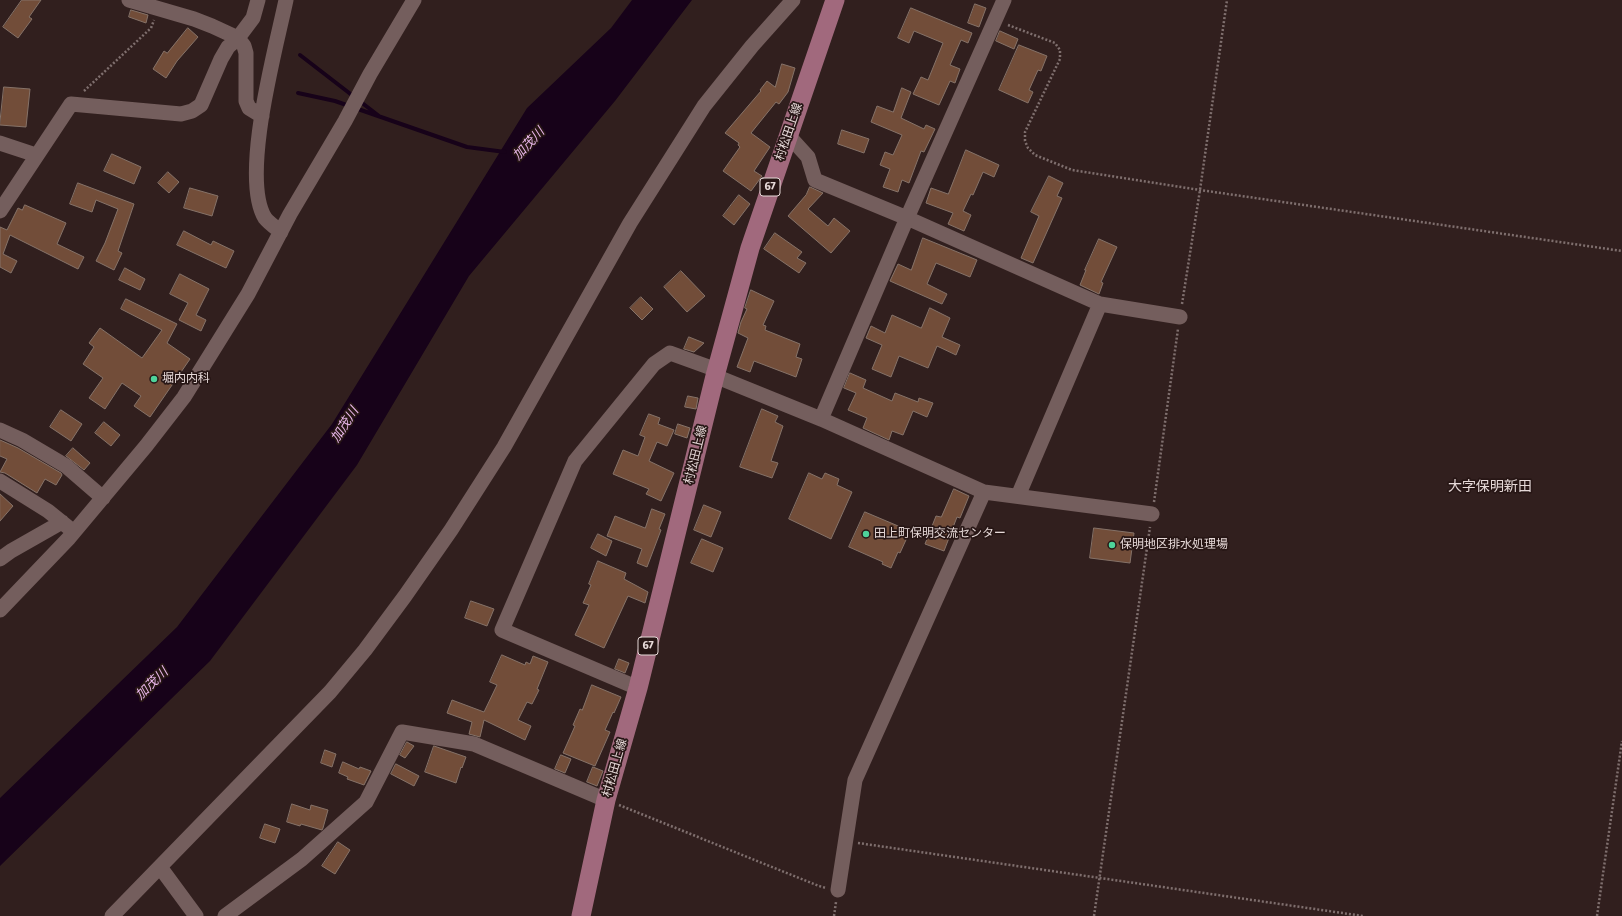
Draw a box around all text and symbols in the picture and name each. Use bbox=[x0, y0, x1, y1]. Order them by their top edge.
street label: 村松田上線 bbox=[772, 101, 806, 163]
water label: 加茂川 bbox=[510, 124, 548, 164]
road number: 67 bbox=[760, 178, 780, 196]
place label: 堀内内科 bbox=[162, 372, 210, 386]
marker: 堀内内科 bbox=[149, 374, 159, 384]
water label: 加茂川 bbox=[328, 404, 362, 446]
street label: 村松田上線 bbox=[682, 424, 710, 486]
district label: 大字保明新田 bbox=[1448, 479, 1532, 495]
place label: 田上町保明交流センター bbox=[874, 527, 1006, 541]
marker: 田上町保明交流センター bbox=[861, 529, 871, 539]
place label: 保明地区排水処理場 bbox=[1120, 538, 1228, 552]
marker: 保明地区排水処理場 bbox=[1107, 540, 1117, 550]
road number: 67 bbox=[638, 637, 658, 655]
water label: 加茂川 bbox=[133, 665, 171, 703]
street label: 村松田上線 bbox=[600, 737, 630, 799]

